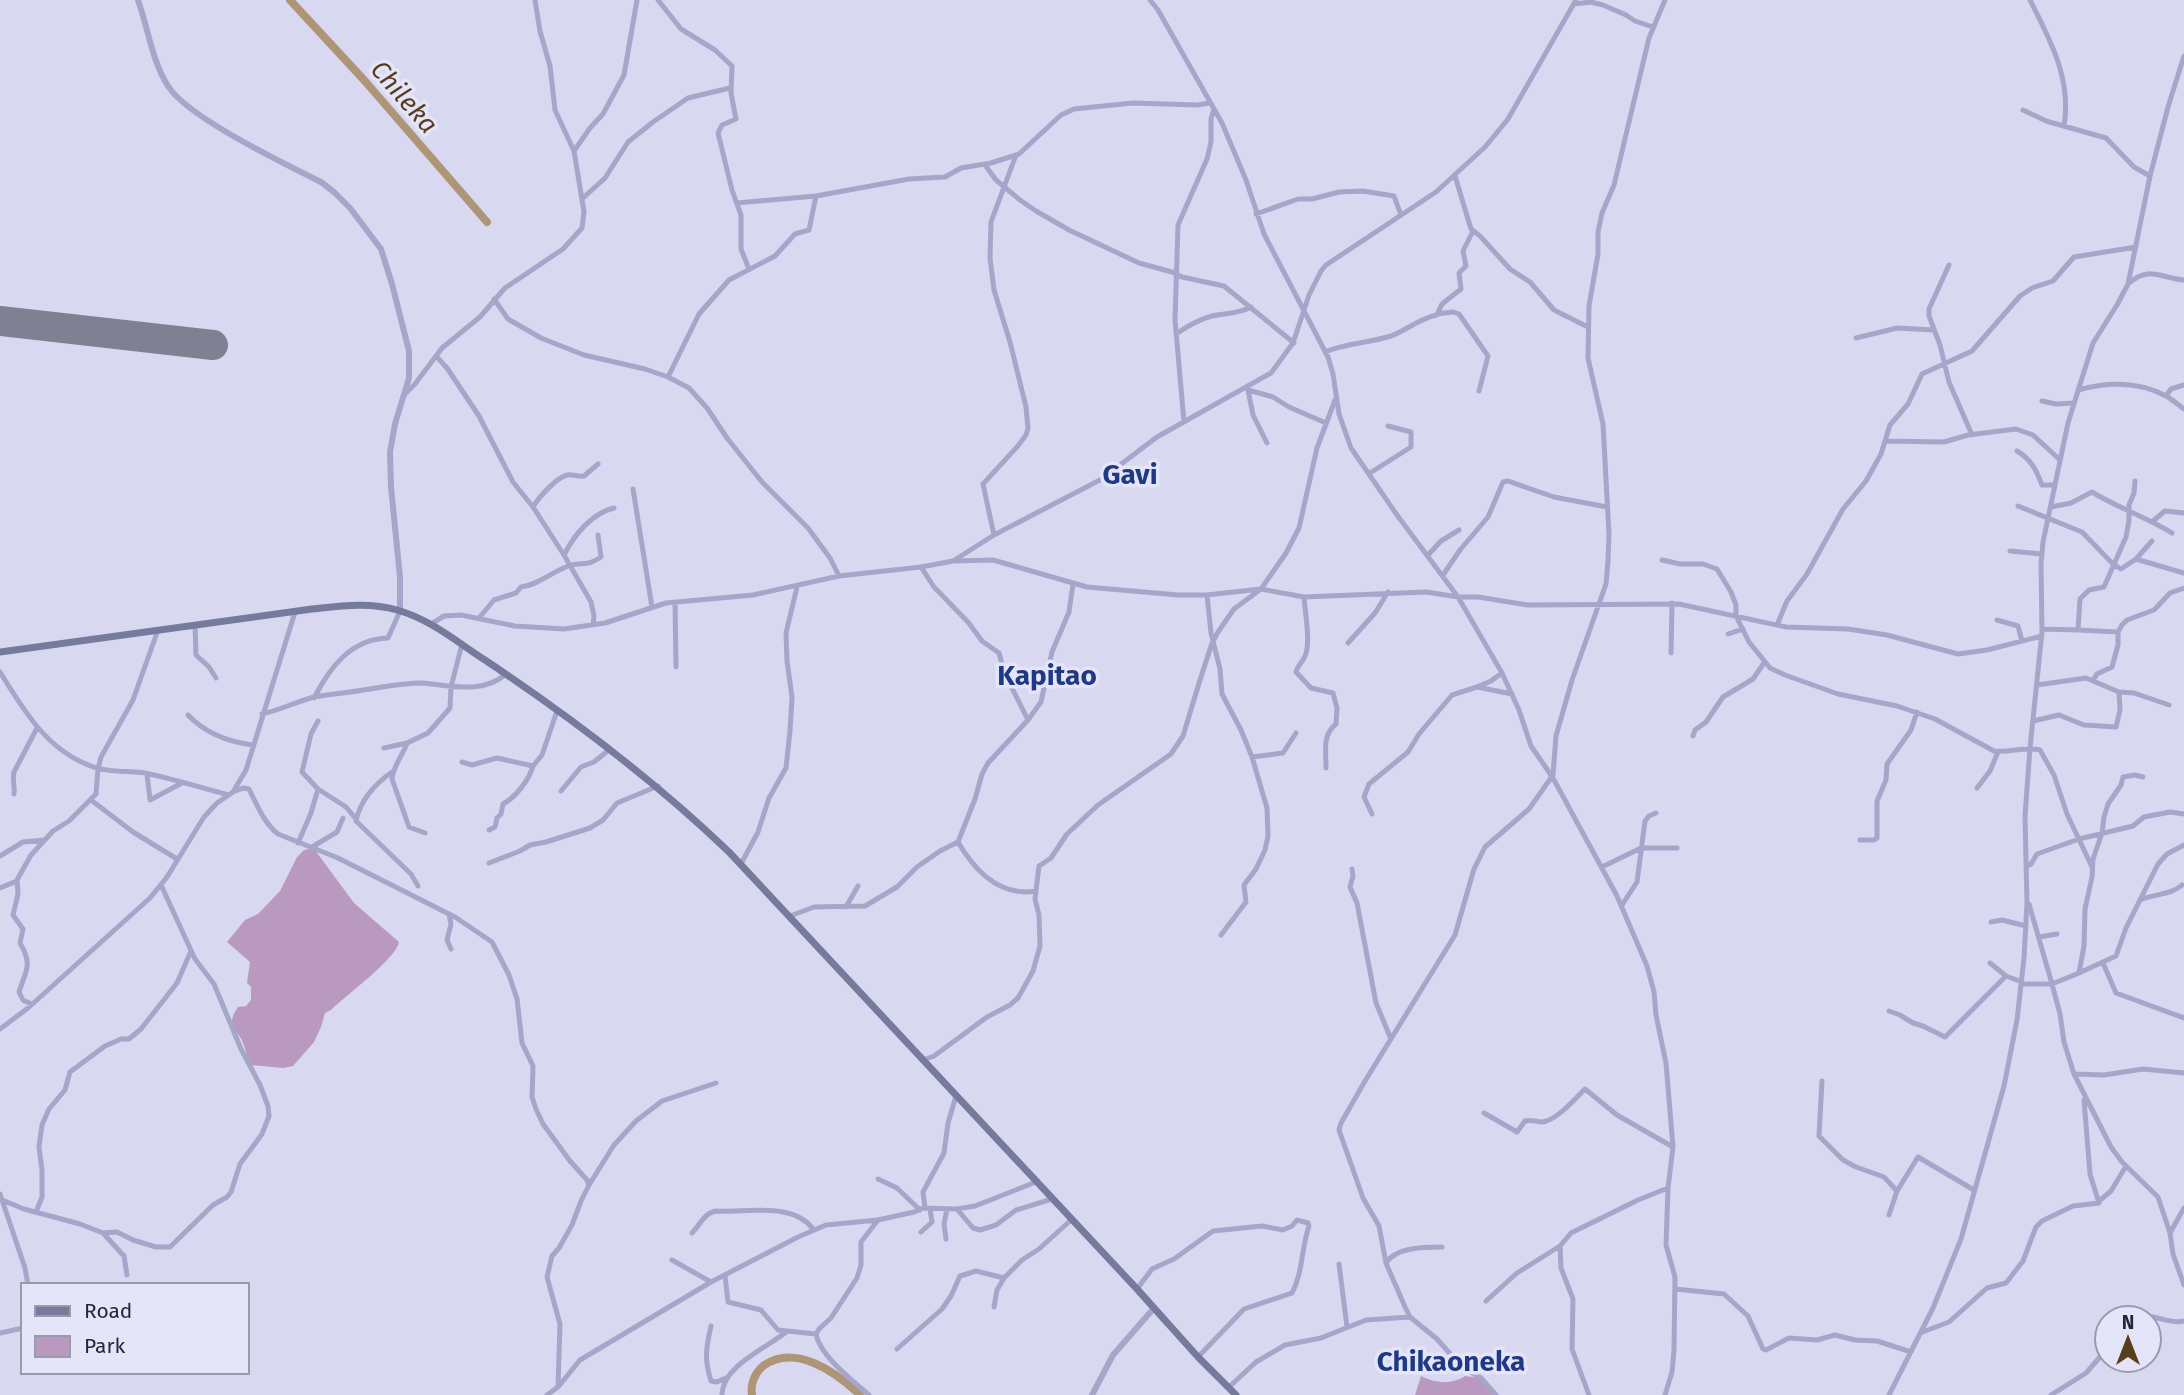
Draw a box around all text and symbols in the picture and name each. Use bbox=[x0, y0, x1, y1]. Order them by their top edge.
water label: Chileka bbox=[364, 54, 444, 140]
district label: Gavi bbox=[1102, 458, 1158, 491]
district label: Kapitao bbox=[997, 659, 1097, 692]
legend bbox=[21, 1283, 248, 1374]
text: Road bbox=[84, 1298, 132, 1324]
north arrow bbox=[2093, 1304, 2163, 1374]
text: N bbox=[2122, 1311, 2134, 1334]
text: Park bbox=[84, 1333, 126, 1359]
district label: Chikaoneka bbox=[1377, 1345, 1525, 1378]

